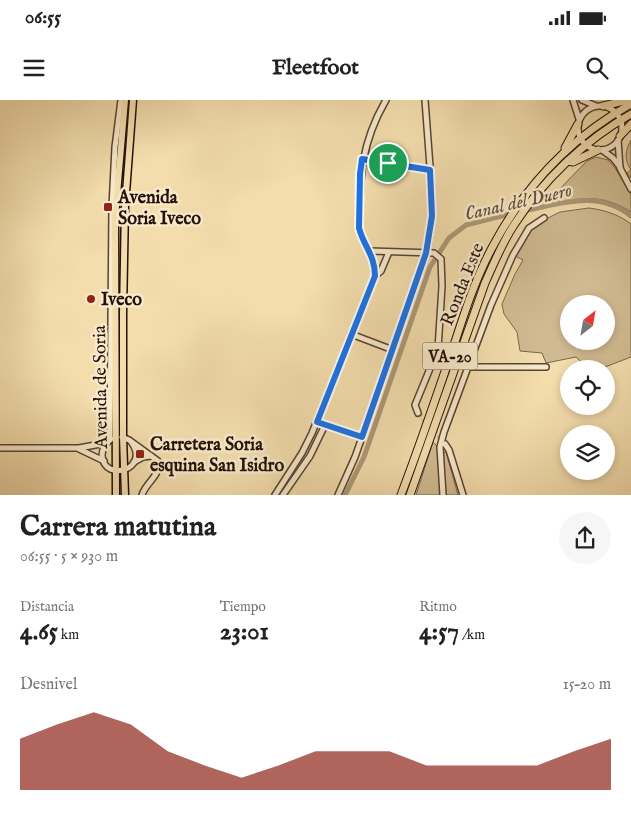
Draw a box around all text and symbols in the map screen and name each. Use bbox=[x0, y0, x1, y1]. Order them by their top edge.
text: 06:55 bbox=[25, 6, 61, 30]
icon: menu bbox=[20, 54, 48, 82]
text: Fleetfoot bbox=[272, 54, 359, 82]
icon: search bbox=[583, 54, 611, 82]
pin bbox=[367, 142, 409, 184]
icon: arrive bbox=[374, 149, 402, 177]
water label: Canal del Duero bbox=[463, 179, 574, 227]
place label: Avenida Soria Iveco bbox=[117, 187, 201, 231]
marker: Avenida Soria Iveco bbox=[102, 201, 114, 213]
street label: Ronda Este bbox=[436, 240, 490, 329]
place label: Iveco bbox=[101, 289, 142, 312]
marker: Iveco bbox=[85, 293, 97, 305]
north arrow bbox=[560, 295, 615, 350]
map controls bbox=[560, 295, 615, 480]
street label: Avenida de Soria bbox=[89, 325, 114, 450]
road number: VA-20 bbox=[422, 342, 478, 370]
button: locate bbox=[560, 360, 615, 415]
button: layers bbox=[560, 425, 615, 480]
place label: Carretera Soria esquina San Isidro bbox=[150, 434, 284, 478]
marker: Carretera Soria esquina San Isidro bbox=[134, 448, 146, 460]
text: Carrera matutina bbox=[20, 510, 216, 545]
button: share bbox=[559, 512, 611, 564]
text: 06:55 · 5 × 930 m bbox=[20, 547, 118, 567]
text: Distancia bbox=[20, 598, 74, 616]
text: Tiempo bbox=[220, 598, 266, 616]
text: Ritmo bbox=[419, 598, 457, 616]
text: 4.65 bbox=[20, 616, 58, 648]
text: 23:01 bbox=[220, 616, 269, 648]
text: 4:57 bbox=[419, 616, 459, 648]
text: km bbox=[58, 626, 79, 644]
text: /km bbox=[459, 626, 485, 644]
text: Desnivel bbox=[20, 675, 77, 695]
text: 15–20 m bbox=[563, 675, 611, 695]

